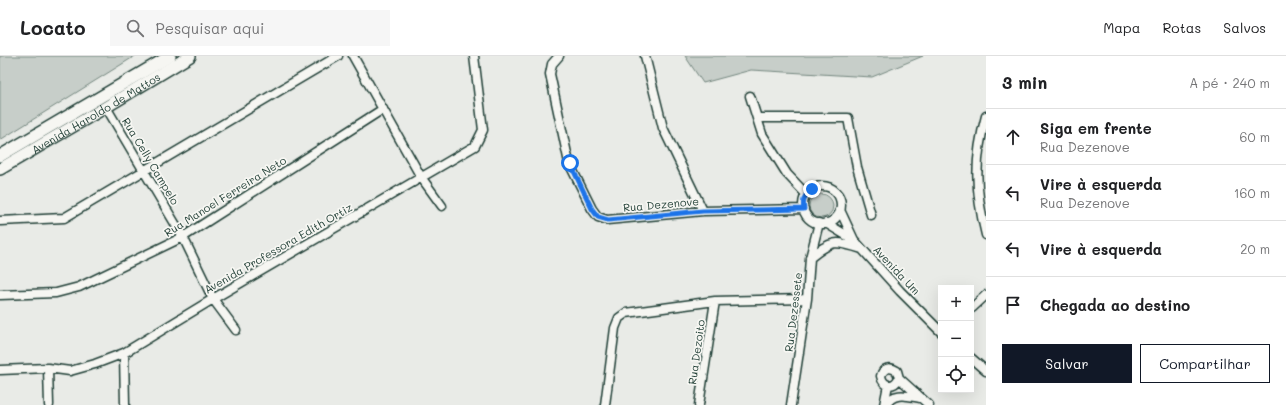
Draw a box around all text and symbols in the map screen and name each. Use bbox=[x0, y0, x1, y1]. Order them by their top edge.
search box bbox=[110, 10, 390, 46]
text: Locato bbox=[20, 15, 86, 40]
icon: search bbox=[124, 17, 146, 39]
text: Pesquisar aqui bbox=[156, 18, 264, 38]
text: Mapa bbox=[1103, 18, 1140, 37]
text: Rotas bbox=[1162, 18, 1201, 37]
text: Salvos bbox=[1223, 18, 1266, 37]
street label: Avenida Haroldo de Mattos bbox=[29, 69, 163, 157]
text: 3 min bbox=[1002, 71, 1047, 93]
text: A pé · 240 m bbox=[1189, 74, 1270, 91]
street label: Rua Celly Campelo bbox=[119, 115, 183, 208]
text: Siga em frente bbox=[1040, 118, 1152, 138]
icon: ahead bbox=[1002, 126, 1024, 148]
text: 60 m bbox=[1240, 128, 1270, 145]
text: Rua Dezenove bbox=[1040, 138, 1130, 155]
street label: Rua Manoel Ferreira Neto bbox=[161, 152, 289, 240]
route start bbox=[561, 154, 579, 172]
text: Vire à esquerda bbox=[1040, 174, 1162, 194]
route end bbox=[803, 180, 821, 198]
icon: left bbox=[1002, 182, 1024, 204]
text: 160 m bbox=[1234, 184, 1270, 201]
street label: Rua Dezenove bbox=[622, 193, 700, 215]
text: Rua Dezenove bbox=[1040, 194, 1130, 211]
street label: Avenida Professora Edith Ortiz bbox=[201, 199, 355, 297]
icon: left bbox=[1002, 238, 1024, 260]
text: Vire à esquerda bbox=[1040, 239, 1162, 259]
text: 20 m bbox=[1240, 240, 1270, 257]
street label: Avenida Um bbox=[870, 242, 924, 298]
street label: Rua Dezessete bbox=[781, 271, 805, 353]
map controls bbox=[938, 285, 974, 393]
button: + bbox=[938, 285, 974, 321]
icon: arrive bbox=[1002, 294, 1024, 316]
text: Chegada ao destino bbox=[1040, 295, 1190, 315]
street label: Rua Dezoito bbox=[684, 318, 708, 385]
button: − bbox=[938, 321, 974, 357]
button: Salvar bbox=[1002, 344, 1132, 383]
button: Compartilhar bbox=[1140, 344, 1270, 383]
button: locate bbox=[938, 357, 974, 393]

